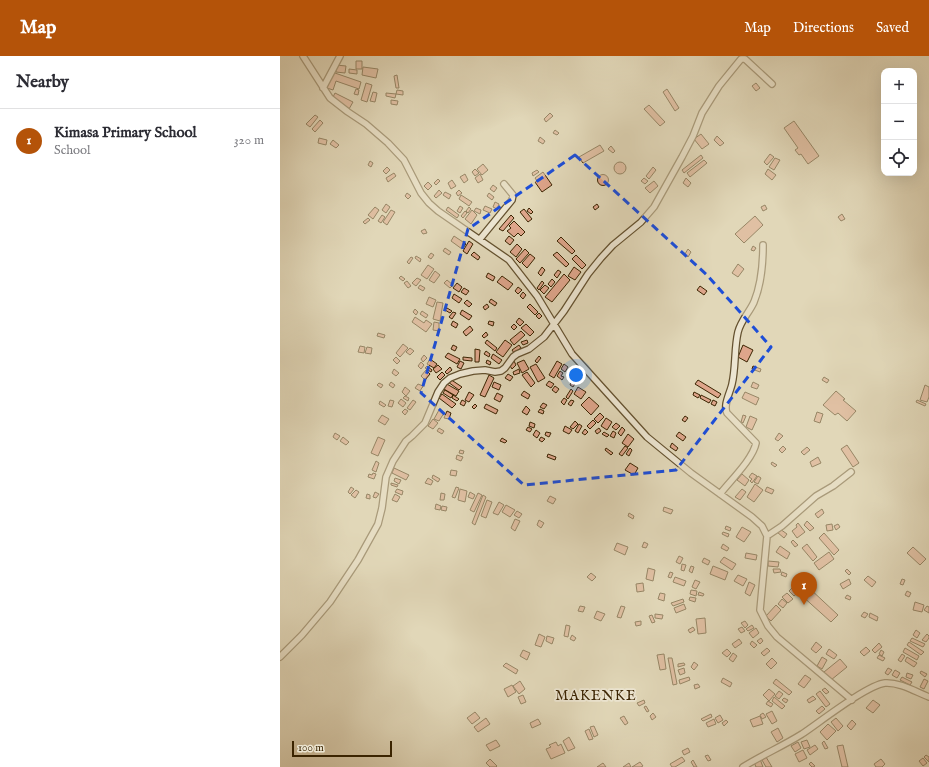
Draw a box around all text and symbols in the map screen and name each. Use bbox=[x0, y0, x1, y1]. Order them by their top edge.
text: Map bbox=[20, 16, 56, 40]
text: Map bbox=[744, 19, 771, 37]
text: Directions bbox=[793, 19, 854, 37]
text: Saved bbox=[876, 19, 909, 37]
map controls bbox=[881, 68, 917, 176]
button: + bbox=[881, 68, 917, 104]
text: Nearby bbox=[16, 72, 69, 93]
button: − bbox=[881, 104, 917, 140]
text: Kimasa Primary School bbox=[54, 123, 197, 142]
text: 1 bbox=[27, 132, 31, 149]
text: 320 m bbox=[234, 132, 264, 149]
button: locate bbox=[881, 140, 917, 176]
text: School bbox=[54, 142, 91, 159]
your location bbox=[566, 365, 586, 385]
pin: 1 bbox=[791, 572, 817, 605]
district label: MAKENKE bbox=[555, 687, 637, 705]
scale bar bbox=[292, 739, 392, 758]
text: 100 m bbox=[298, 741, 324, 755]

